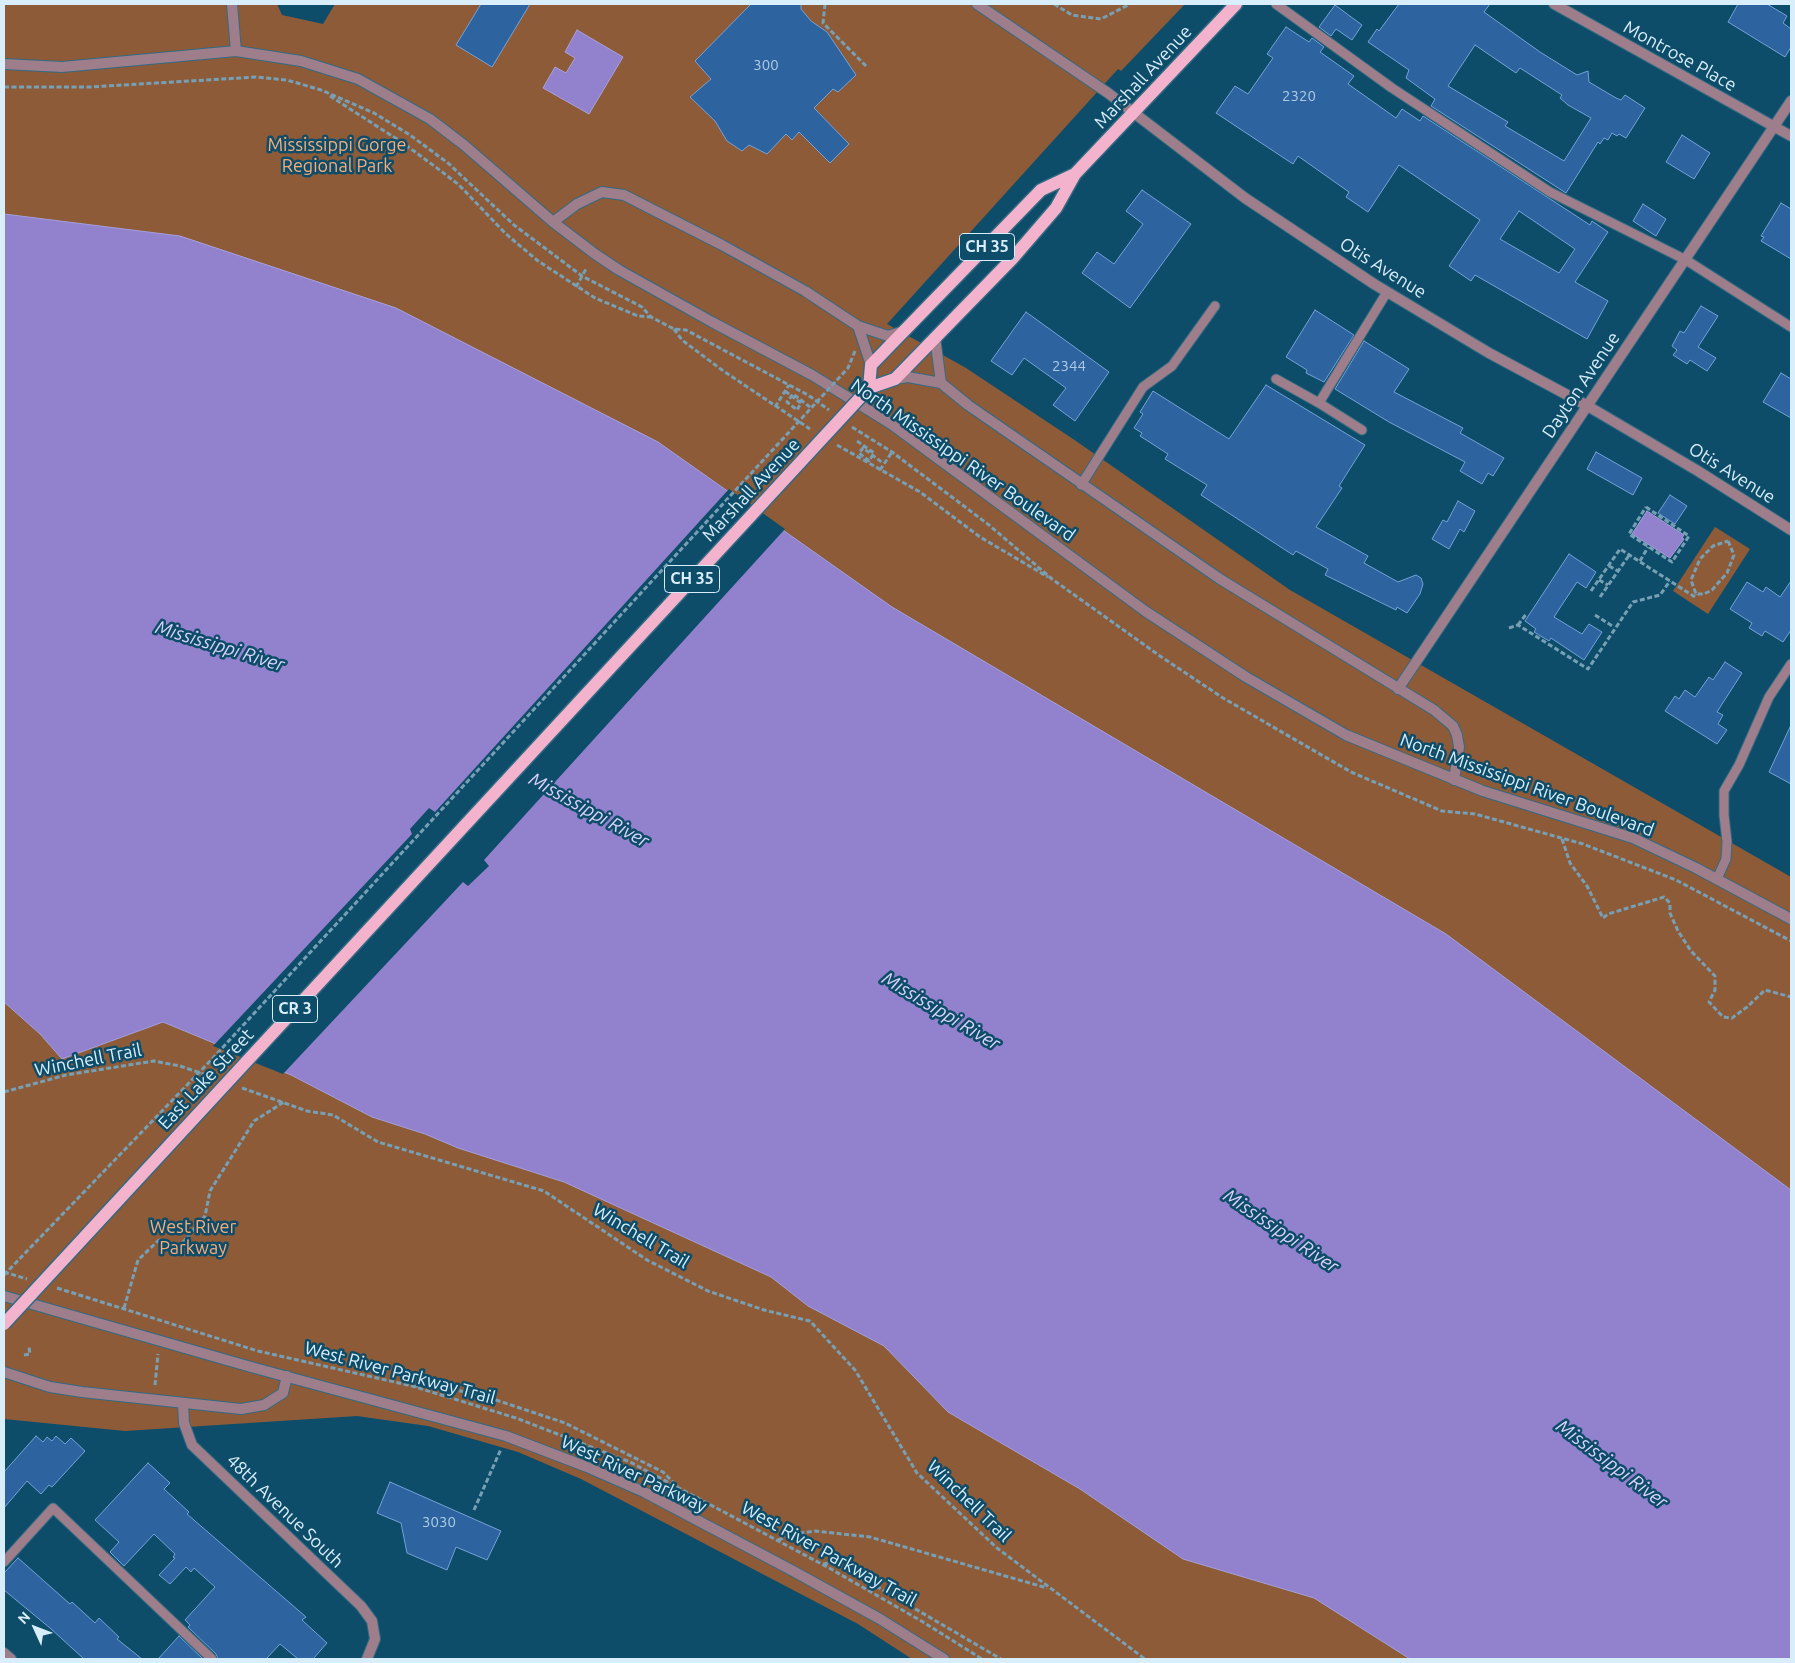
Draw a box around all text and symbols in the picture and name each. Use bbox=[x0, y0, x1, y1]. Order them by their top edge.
street label: Montrose Place bbox=[1620, 16, 1740, 96]
street label: Marshall Avenue bbox=[1090, 21, 1196, 133]
house number: 300 bbox=[753, 56, 779, 74]
house number: 2320 bbox=[1282, 87, 1316, 105]
park label: Mississippi Gorge Regional Park bbox=[267, 134, 407, 176]
road number: CH 35 bbox=[960, 233, 1014, 260]
street label: Otis Avenue bbox=[1336, 233, 1430, 303]
street label: Dayton Avenue bbox=[1538, 328, 1624, 442]
house number: 2344 bbox=[1052, 357, 1086, 375]
street label: North Mississippi River Boulevard bbox=[847, 374, 1079, 546]
street label: Marshall Avenue bbox=[698, 434, 804, 546]
street label: Otis Avenue bbox=[1685, 438, 1779, 508]
road number: CH 35 bbox=[664, 566, 720, 592]
water label: Mississippi River bbox=[153, 616, 287, 676]
street label: North Mississippi River Boulevard bbox=[1397, 729, 1657, 841]
water label: Mississippi River bbox=[525, 768, 653, 852]
water label: Mississippi River bbox=[878, 967, 1004, 1055]
road number: CR 3 bbox=[272, 996, 318, 1022]
street label: East Lake Street bbox=[154, 1024, 258, 1134]
street label: Winchell Trail bbox=[33, 1039, 143, 1081]
water label: Mississippi River bbox=[1219, 1184, 1343, 1278]
street label: Winchell Trail bbox=[589, 1199, 693, 1273]
park label: West River Parkway bbox=[150, 1216, 236, 1258]
street label: West River Parkway Trail bbox=[302, 1337, 498, 1409]
water label: Mississippi River bbox=[1552, 1415, 1672, 1513]
street label: West River Parkway bbox=[558, 1431, 710, 1517]
street label: 48th Avenue South bbox=[222, 1450, 348, 1572]
street label: Winchell Trail bbox=[923, 1456, 1015, 1546]
street label: West River Parkway Trail bbox=[738, 1497, 920, 1611]
house number: 3030 bbox=[422, 1513, 456, 1531]
north arrow bbox=[10, 1603, 60, 1653]
text: N bbox=[15, 1608, 33, 1627]

